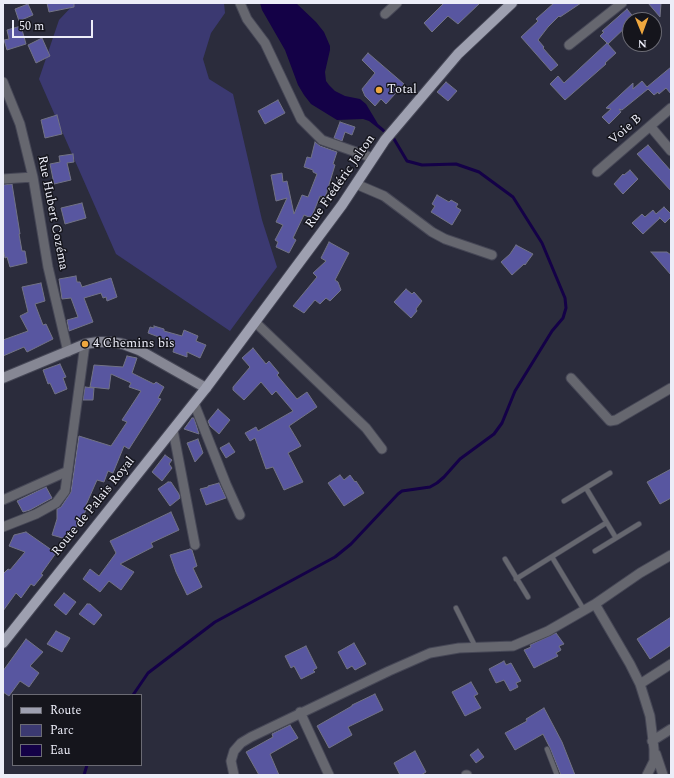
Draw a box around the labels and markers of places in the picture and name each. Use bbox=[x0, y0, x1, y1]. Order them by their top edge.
place label: Total bbox=[387, 82, 417, 98]
marker: Total bbox=[374, 85, 384, 95]
place label: 4 Chemins bis bbox=[93, 336, 175, 352]
marker: 4 Chemins bis bbox=[80, 339, 90, 349]

